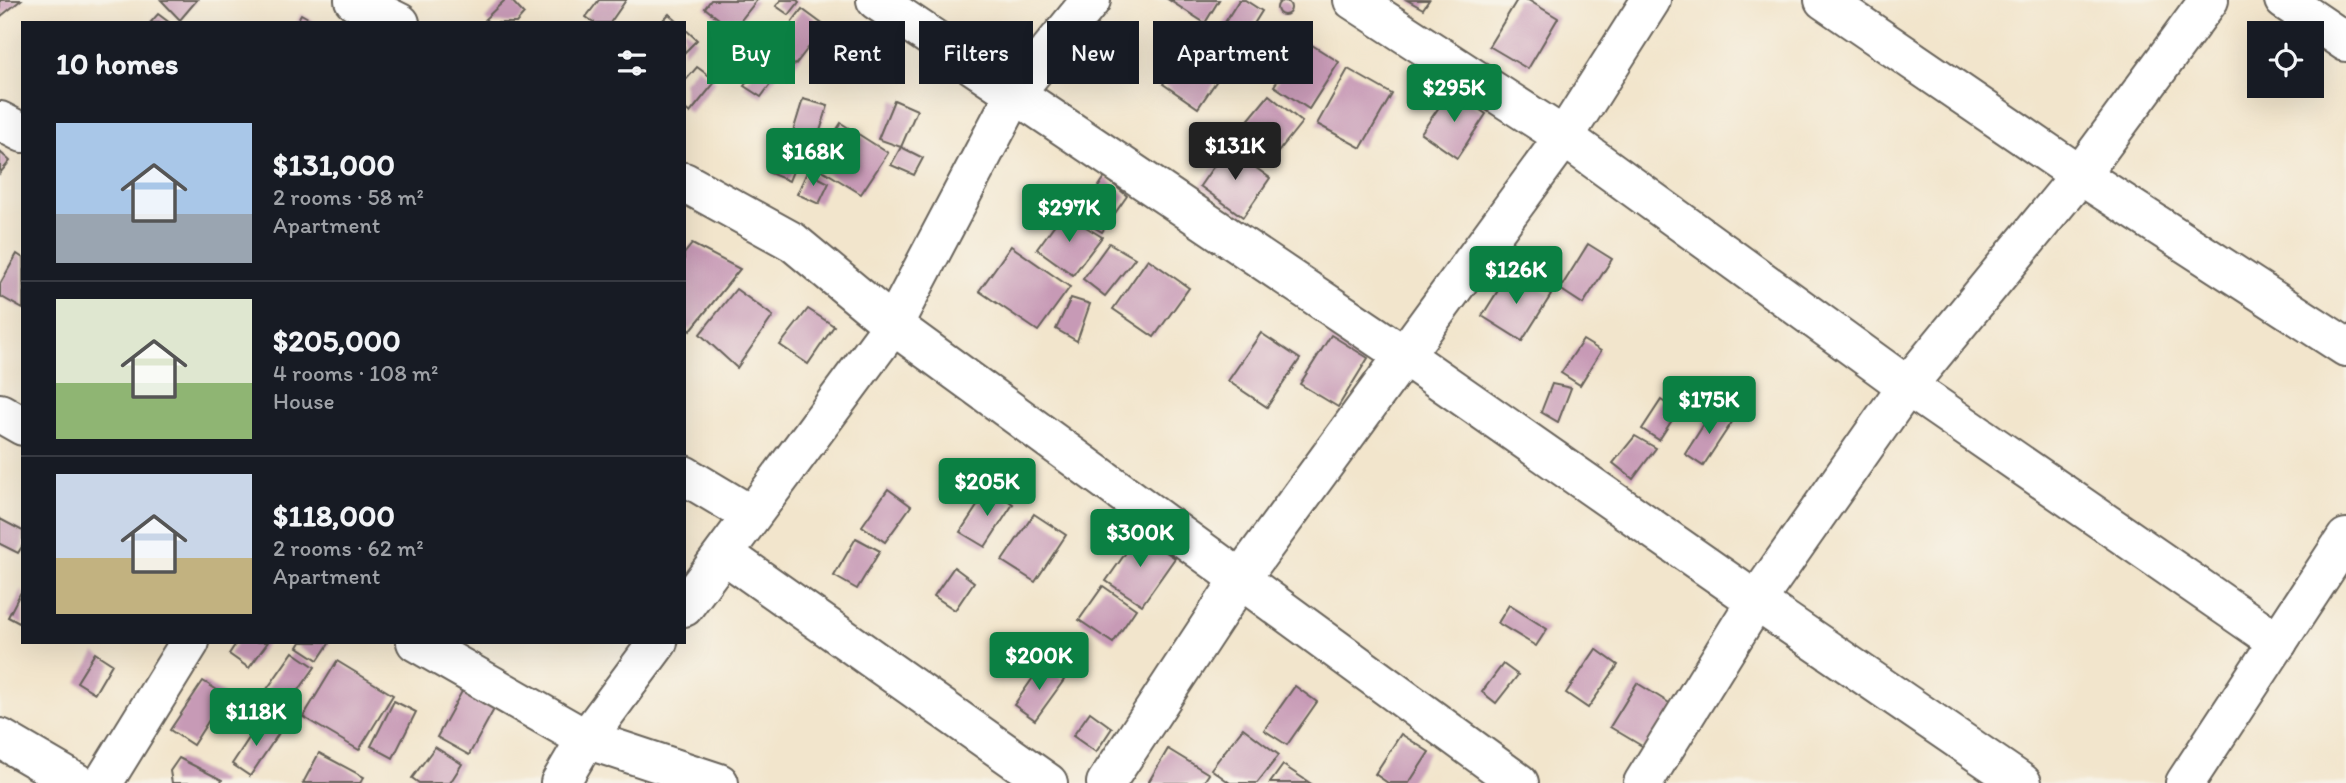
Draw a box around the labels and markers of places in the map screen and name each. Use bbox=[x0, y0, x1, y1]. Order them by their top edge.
pin: $295K bbox=[1405, 64, 1503, 124]
pin: $131K bbox=[1186, 122, 1284, 182]
pin: $168K bbox=[764, 128, 862, 188]
pin: $297K bbox=[1020, 184, 1118, 244]
pin: $126K bbox=[1467, 246, 1565, 306]
pin: $175K bbox=[1660, 376, 1758, 436]
pin: $205K bbox=[938, 458, 1036, 518]
pin: $300K bbox=[1091, 510, 1189, 569]
pin: $200K bbox=[990, 632, 1088, 692]
pin: $118K bbox=[207, 688, 305, 748]

